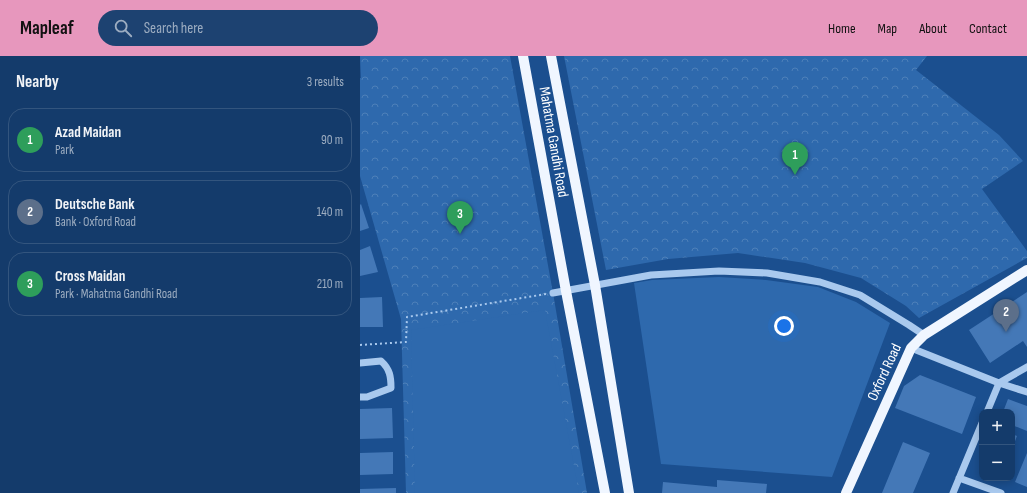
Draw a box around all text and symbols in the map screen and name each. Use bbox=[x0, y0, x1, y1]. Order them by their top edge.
search box bbox=[98, 10, 378, 46]
text: Mapleaf bbox=[20, 17, 74, 40]
icon: search bbox=[112, 17, 134, 39]
text: Search here bbox=[144, 19, 203, 38]
text: Home bbox=[828, 20, 856, 37]
text: Map bbox=[878, 20, 897, 37]
text: About bbox=[919, 20, 947, 37]
text: Contact bbox=[969, 20, 1007, 37]
text: Nearby bbox=[16, 72, 59, 92]
text: 3 results bbox=[307, 74, 344, 90]
street label: Mahatma Gandhi Road bbox=[534, 85, 573, 199]
text: Azad Maidan bbox=[55, 123, 121, 142]
text: 1 bbox=[27, 132, 33, 148]
text: 90 m bbox=[321, 132, 343, 148]
text: Park bbox=[55, 142, 74, 158]
pin: 1 bbox=[782, 142, 808, 175]
text: Deutsche Bank bbox=[55, 195, 135, 214]
pin: 3 bbox=[447, 201, 473, 234]
text: 2 bbox=[27, 204, 33, 220]
text: 140 m bbox=[317, 204, 343, 220]
text: Bank · Oxford Road bbox=[55, 214, 136, 230]
text: Cross Maidan bbox=[55, 267, 125, 286]
text: 3 bbox=[27, 276, 33, 292]
text: 210 m bbox=[317, 276, 343, 292]
text: Park · Mahatma Gandhi Road bbox=[55, 286, 178, 302]
pin: 2 bbox=[993, 299, 1019, 332]
your location bbox=[774, 316, 794, 336]
street label: Oxford Road bbox=[863, 341, 906, 404]
map controls bbox=[979, 409, 1015, 481]
button: + bbox=[979, 409, 1015, 445]
button: − bbox=[979, 445, 1015, 481]

